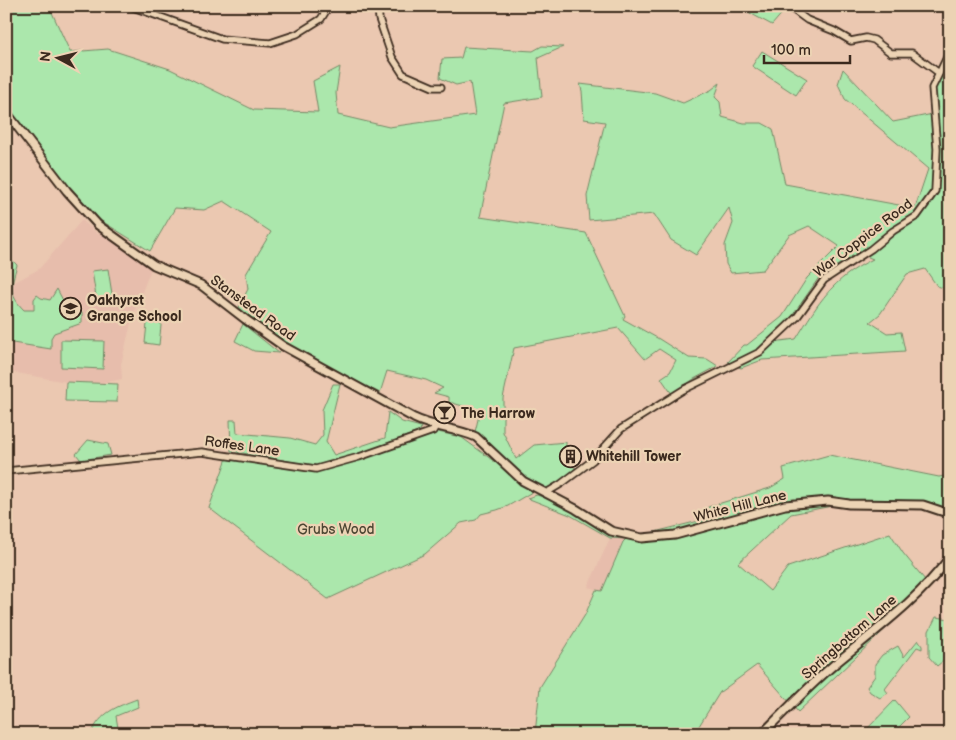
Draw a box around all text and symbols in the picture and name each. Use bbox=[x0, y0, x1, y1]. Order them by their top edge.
north arrow bbox=[32, 32, 82, 82]
scale bar bbox=[764, 32, 850, 64]
text: 100 m bbox=[771, 41, 811, 60]
text: N bbox=[37, 50, 55, 63]
street label: War Coppice Road bbox=[810, 195, 916, 281]
street label: Stanstead Road bbox=[207, 271, 299, 345]
place label: Oakhyrst Grange School bbox=[87, 292, 181, 325]
school or university icon: Oakhyrst Grange School bbox=[59, 296, 83, 320]
bar icon: The Harrow bbox=[433, 401, 457, 425]
place label: The Harrow bbox=[461, 405, 536, 422]
street label: Roffes Lane bbox=[203, 432, 281, 460]
building icon: Whitehill Tower bbox=[558, 444, 582, 468]
place label: Whitehill Tower bbox=[586, 448, 681, 465]
street label: White Hill Lane bbox=[692, 486, 788, 526]
park label: Grubs Wood bbox=[297, 521, 375, 538]
street label: Springbottom Lane bbox=[798, 591, 900, 683]

